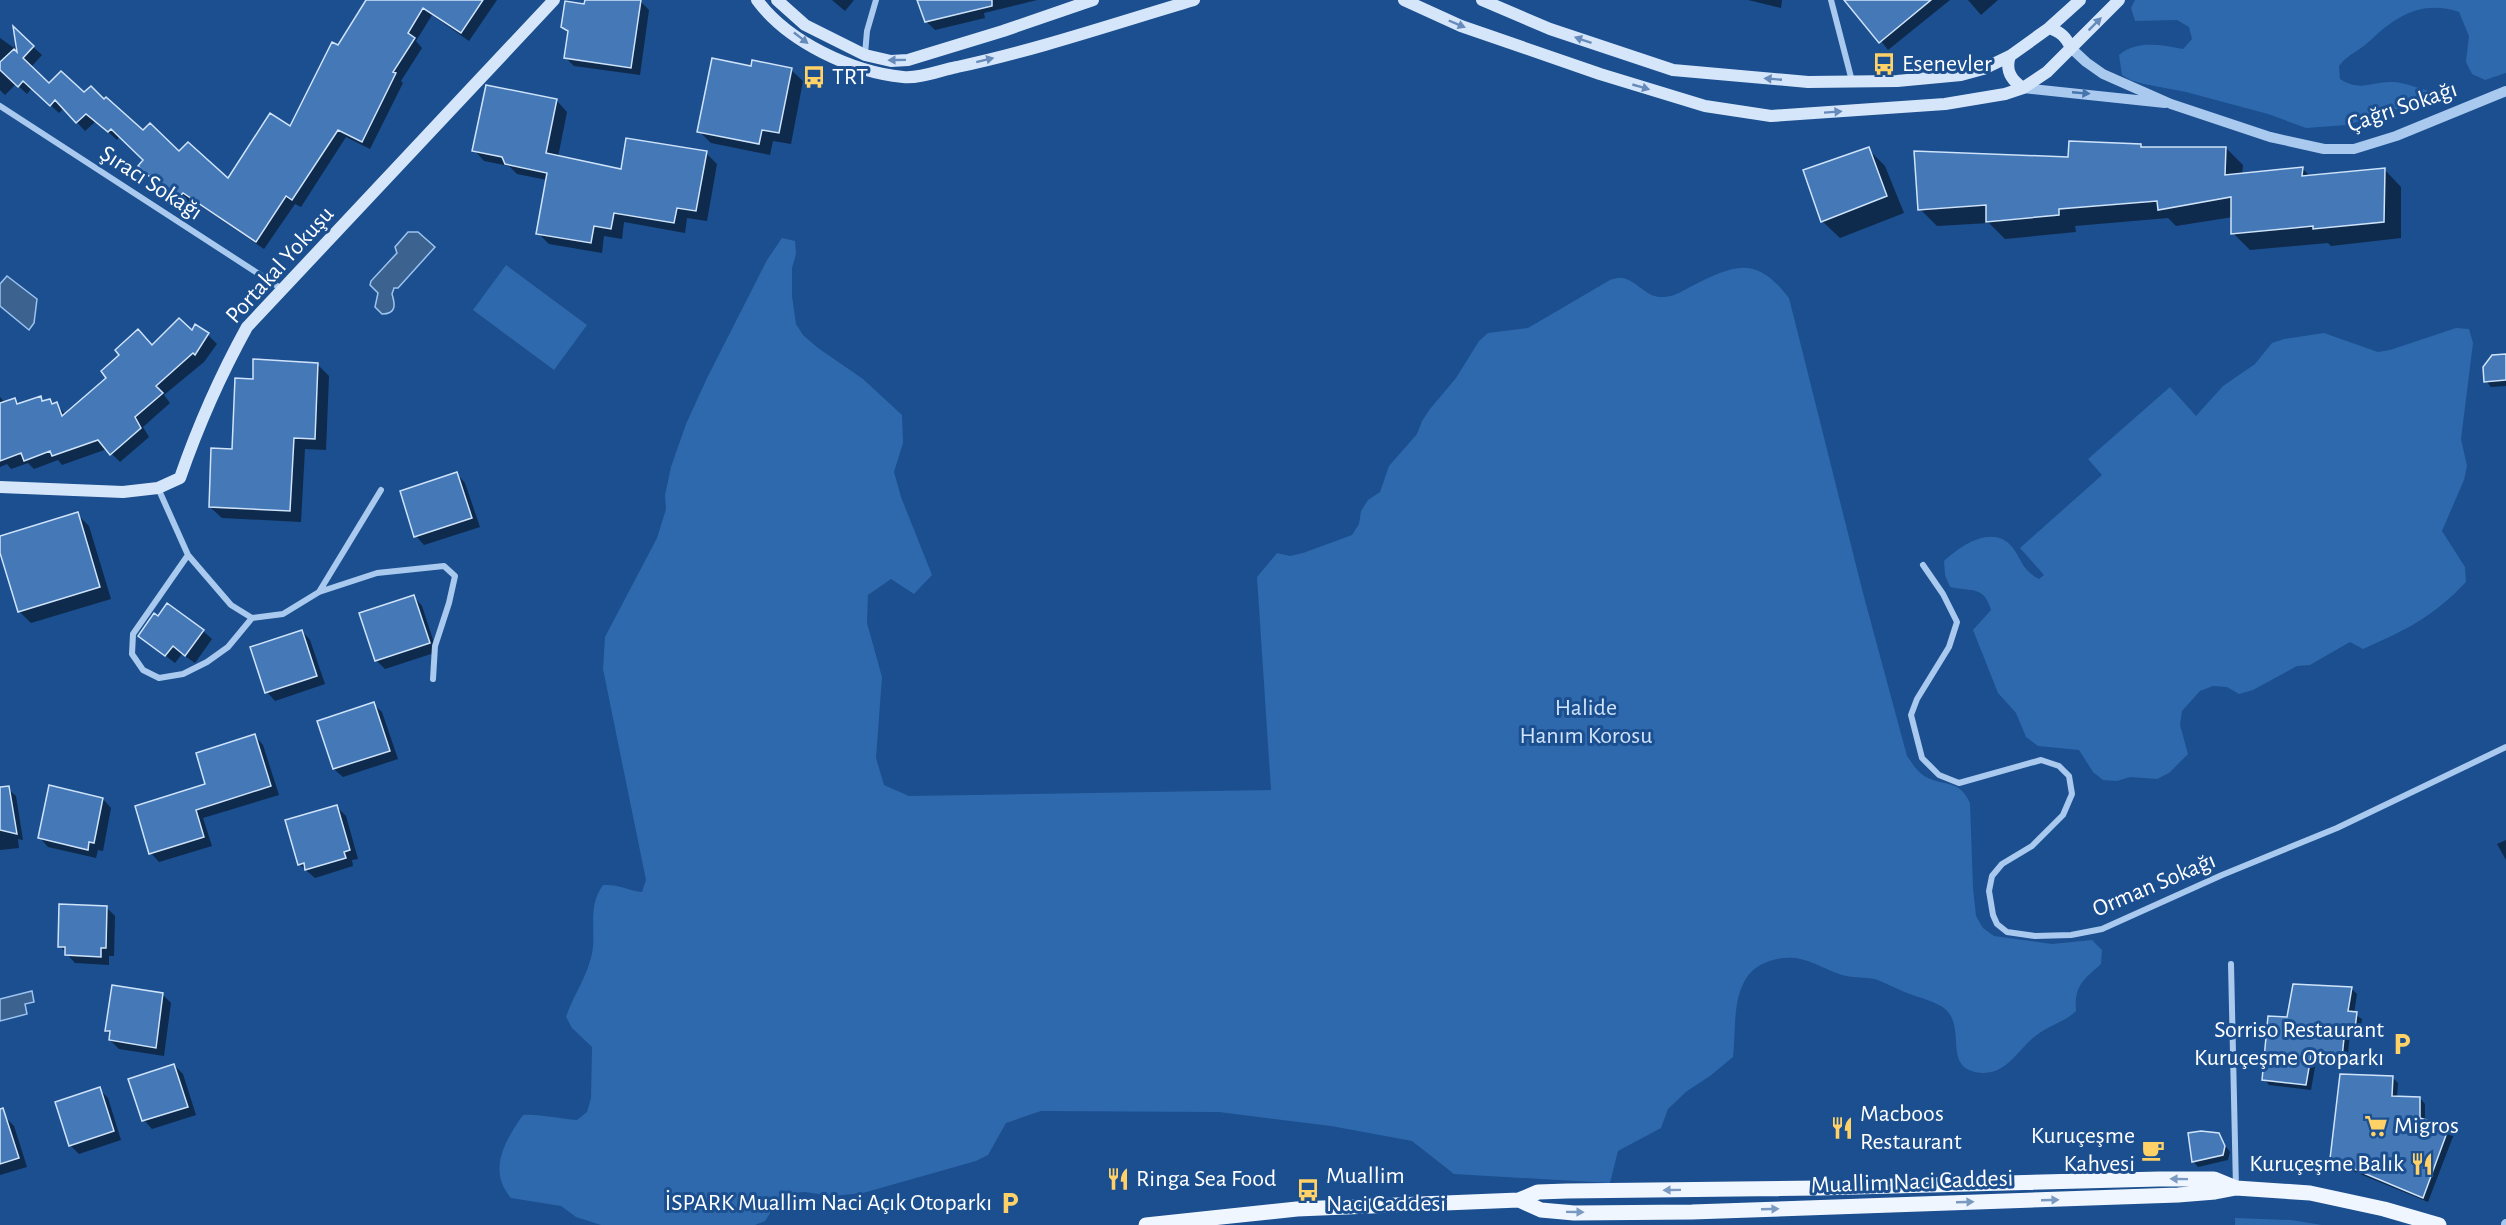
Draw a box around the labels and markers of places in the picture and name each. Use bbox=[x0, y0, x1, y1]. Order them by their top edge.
bus stop icon: Esenevler bbox=[1871, 51, 1897, 77]
place label: Esenevler bbox=[1902, 52, 1992, 76]
bus stop icon: TRT bbox=[801, 64, 827, 90]
place label: TRT bbox=[832, 65, 868, 89]
place label: Sorriso Restaurant Kuruçeşme Otoparkı bbox=[2194, 1018, 2384, 1070]
parking icon: Sorriso Restaurant Kuruçeşme Otoparkı bbox=[2389, 1031, 2415, 1057]
place label: Macboos Restaurant bbox=[1860, 1102, 1962, 1154]
supermarket icon: Migros bbox=[2363, 1113, 2389, 1139]
place label: Migros bbox=[2394, 1114, 2459, 1138]
restaurant icon: Macboos Restaurant bbox=[1829, 1115, 1855, 1141]
place label: Kuruçeşme Kahvesi bbox=[2031, 1124, 2135, 1176]
cafe icon: Kuruçeşme Kahvesi bbox=[2140, 1137, 2166, 1163]
restaurant icon: Kuruçeşme Balık bbox=[2409, 1151, 2435, 1177]
place label: Kuruçeşme Balık bbox=[2249, 1152, 2404, 1176]
place label: Muallim Naci Caddesi bbox=[1326, 1164, 1446, 1216]
restaurant icon: Ringa Sea Food bbox=[1105, 1166, 1131, 1192]
place label: Ringa Sea Food bbox=[1136, 1167, 1276, 1191]
bus stop icon: Muallim Naci Caddesi bbox=[1295, 1177, 1321, 1203]
place label: İSPARK Muallim Naci Açık Otoparkı bbox=[665, 1190, 992, 1215]
parking icon: İSPARK Muallim Naci Açık Otoparkı bbox=[997, 1190, 1023, 1216]

